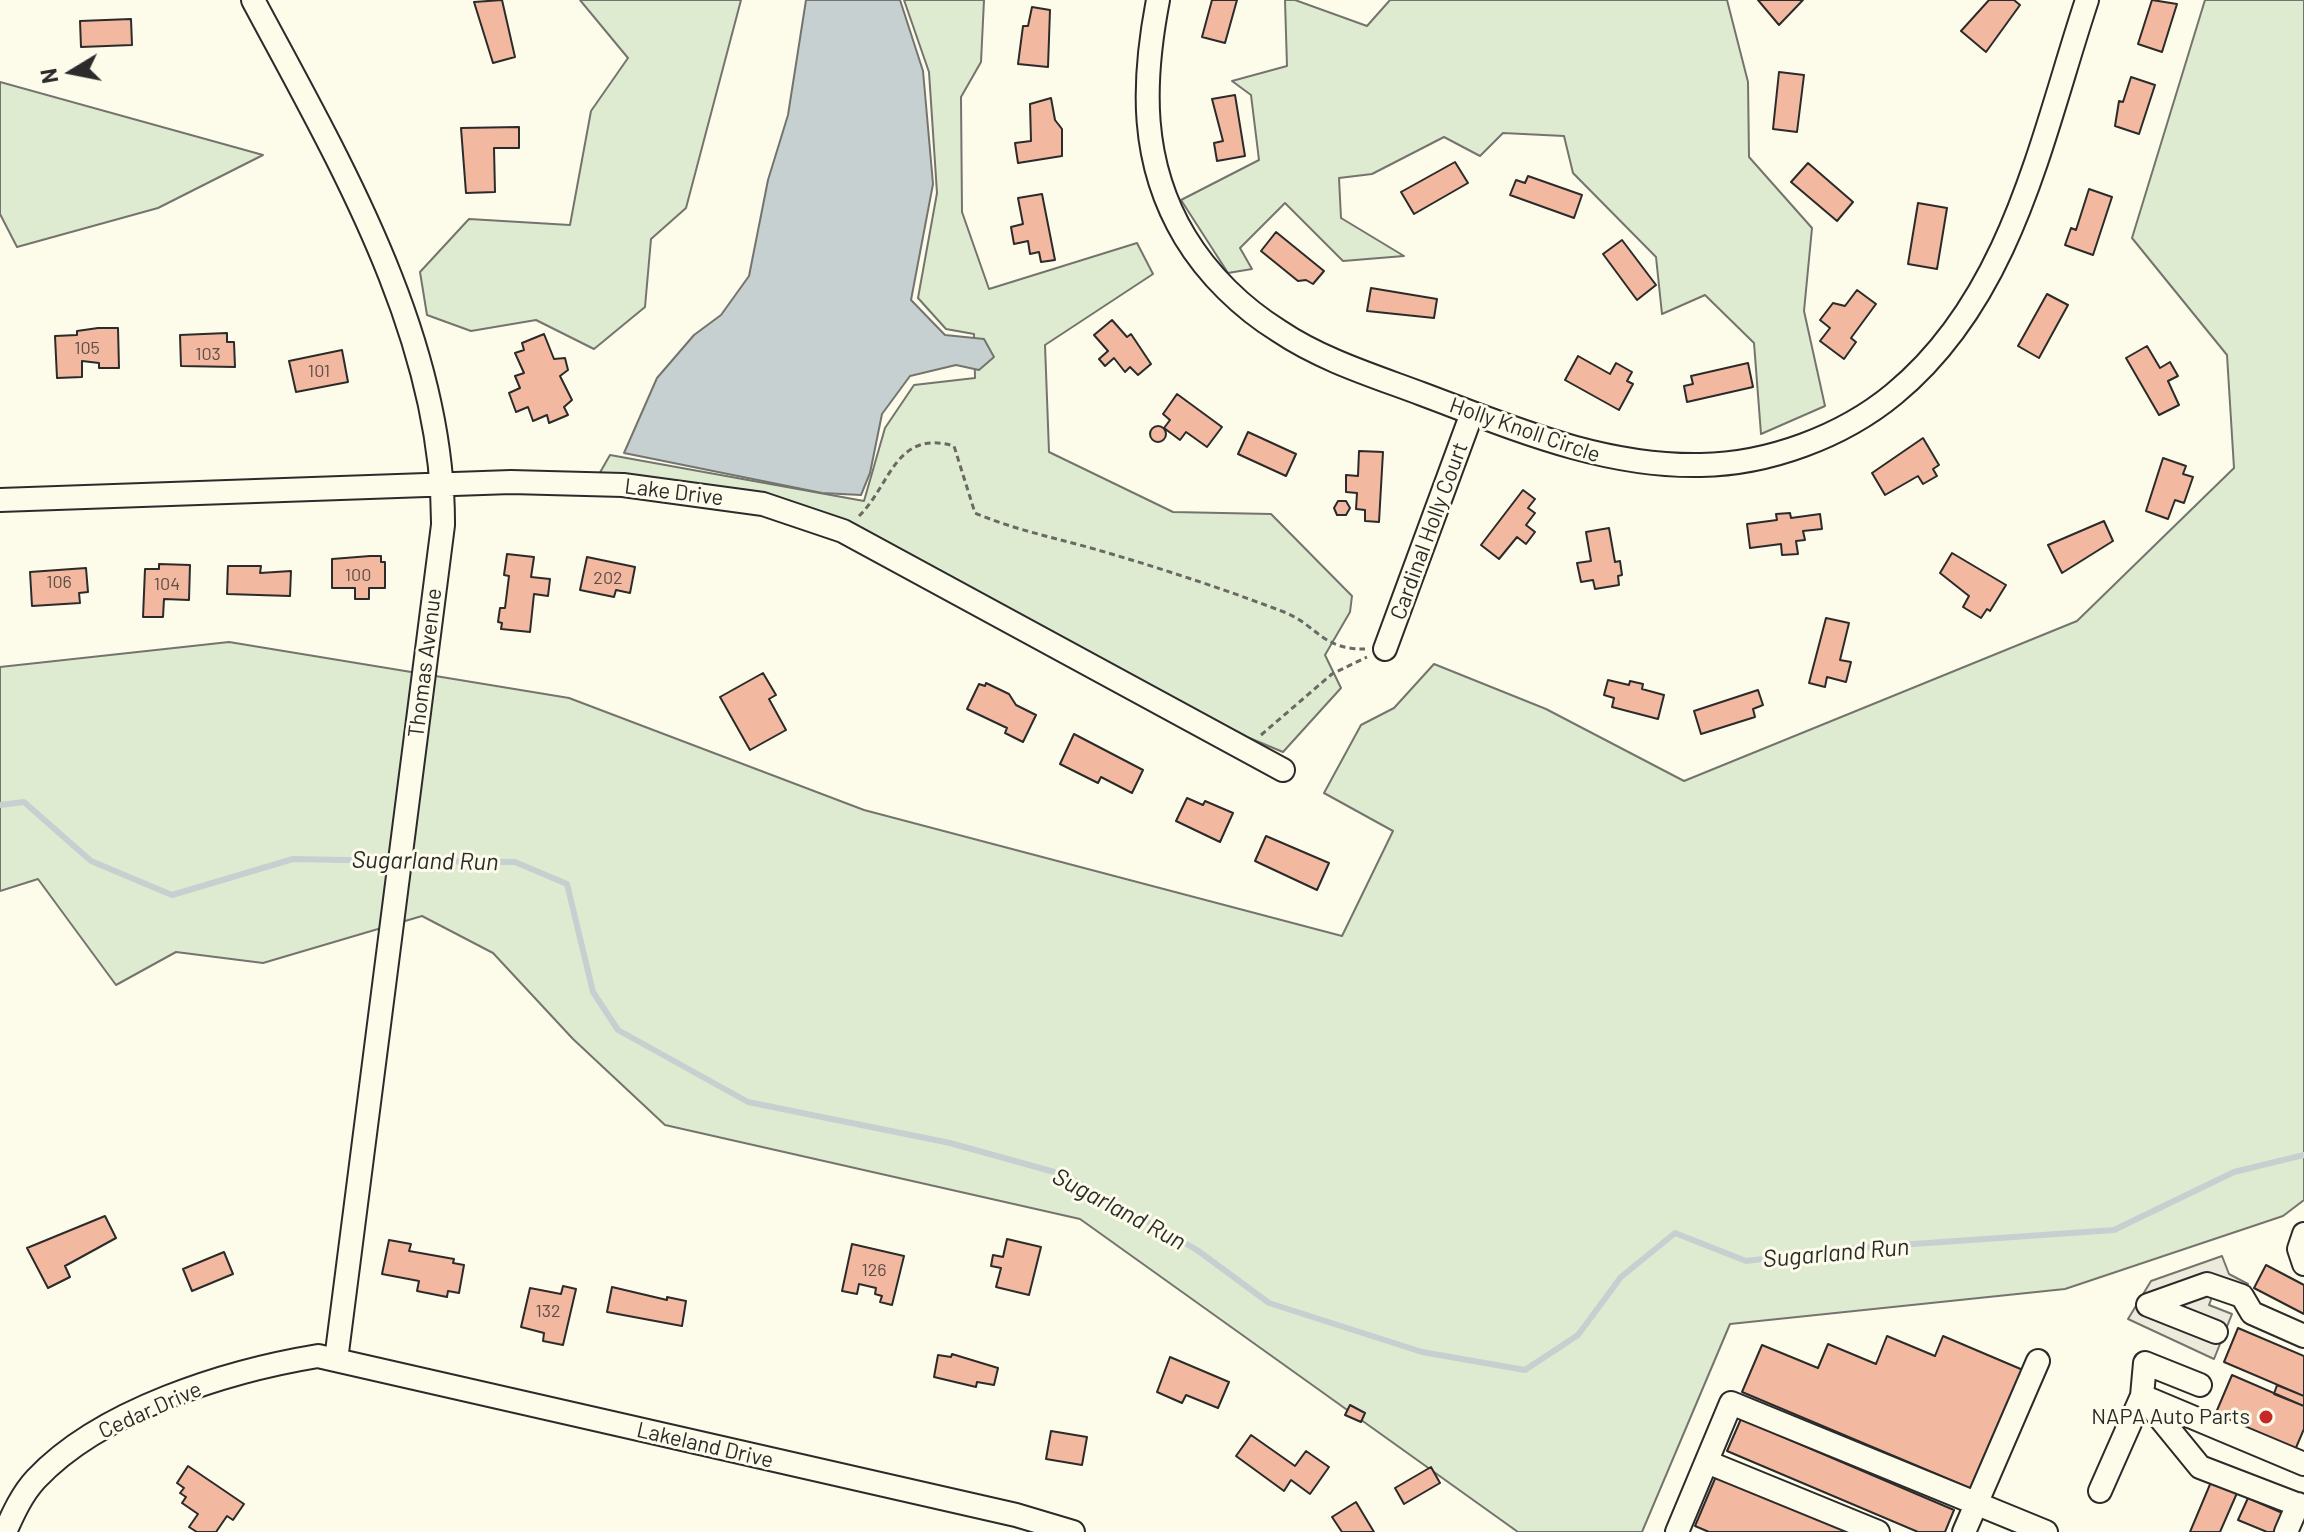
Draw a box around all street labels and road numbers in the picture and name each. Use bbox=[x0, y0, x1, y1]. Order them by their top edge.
street label: Holly Knoll Circle bbox=[1446, 392, 1604, 468]
street label: Cardinal Holly Court bbox=[1385, 439, 1473, 623]
street label: Lake Drive bbox=[623, 473, 725, 511]
street label: Thomas Avenue bbox=[403, 587, 447, 739]
street label: Cedar Drive bbox=[95, 1376, 205, 1444]
street label: Lakeland Drive bbox=[634, 1416, 776, 1474]

